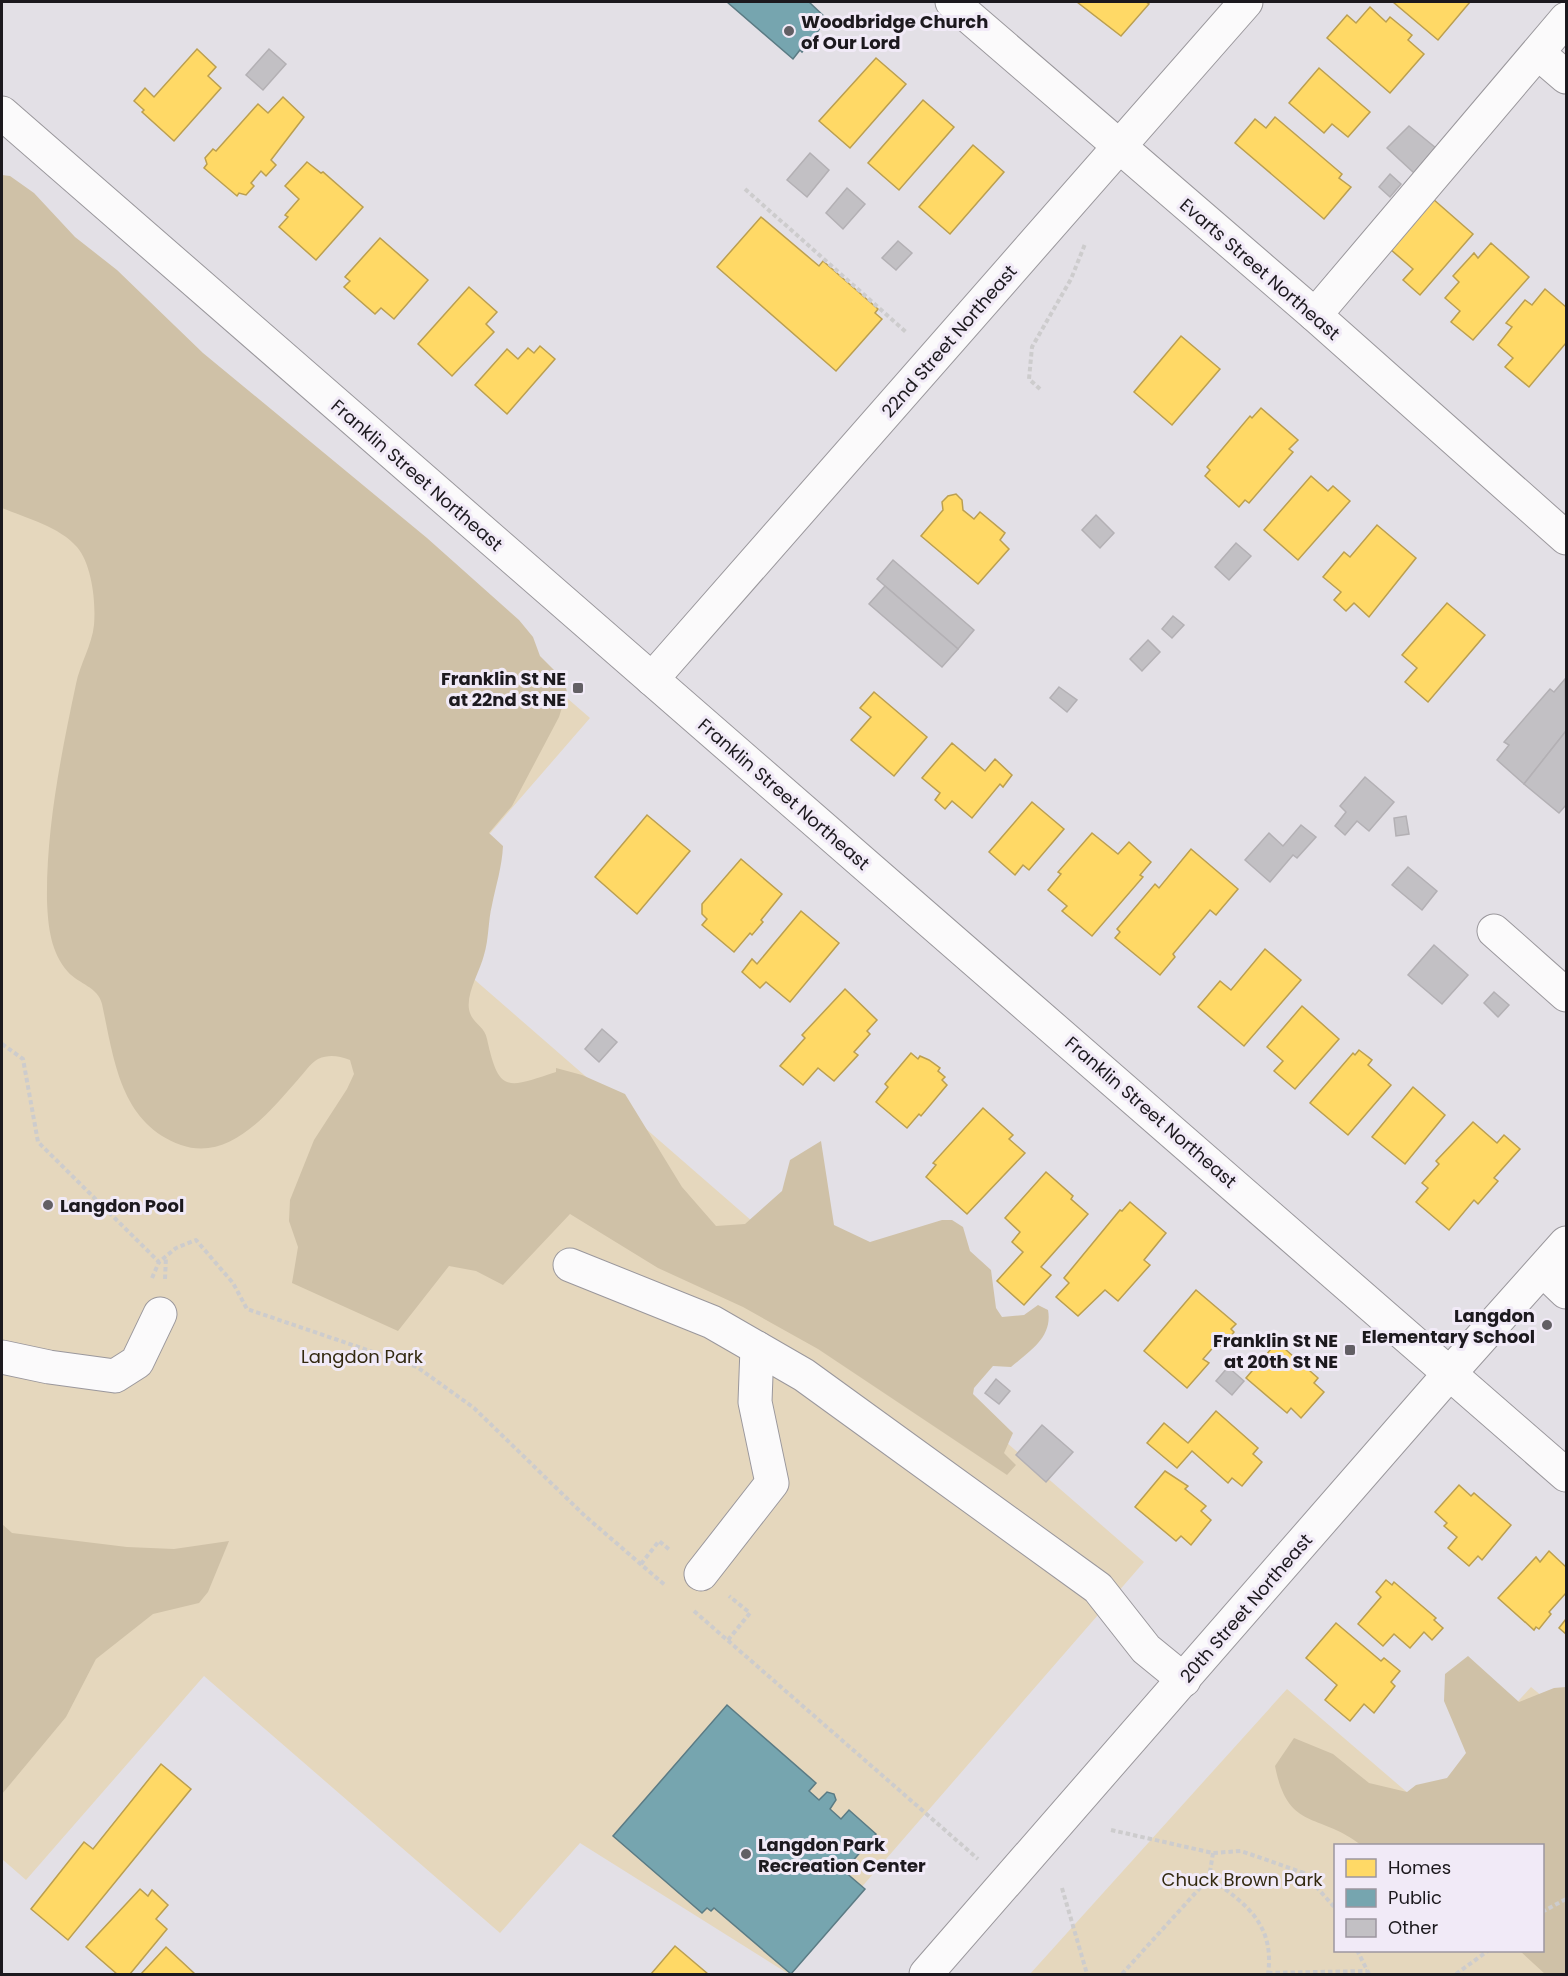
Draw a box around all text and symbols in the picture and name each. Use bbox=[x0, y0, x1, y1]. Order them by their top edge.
place label: Woodbridge Church of Our Lord bbox=[801, 9, 988, 55]
marker: Woodbridge Church of Our Lord bbox=[782, 24, 796, 38]
street label: Evarts Street Northeast bbox=[1175, 192, 1345, 346]
street label: 22nd Street Northeast bbox=[876, 259, 1022, 423]
street label: Franklin Street Northeast bbox=[326, 394, 508, 556]
place label: Franklin St NE at 22nd St NE bbox=[441, 666, 566, 712]
marker: Franklin St NE at 22nd St NE bbox=[571, 681, 585, 695]
street label: Franklin Street Northeast bbox=[693, 713, 875, 875]
street label: Franklin Street Northeast bbox=[1060, 1031, 1242, 1193]
place label: Langdon Pool bbox=[60, 1193, 184, 1218]
marker: Langdon Pool bbox=[41, 1198, 55, 1212]
place label: Langdon Elementary School bbox=[1362, 1303, 1535, 1349]
marker: Langdon Elementary School bbox=[1540, 1318, 1554, 1332]
place label: Franklin St NE at 20th St NE bbox=[1213, 1328, 1338, 1374]
marker: Franklin St NE at 20th St NE bbox=[1343, 1343, 1357, 1357]
park label: Langdon Park bbox=[301, 1344, 424, 1369]
street label: 20th Street Northeast bbox=[1174, 1528, 1318, 1688]
place label: Langdon Park Recreation Center bbox=[758, 1832, 926, 1878]
legend bbox=[1334, 1844, 1544, 1952]
marker: Langdon Park Recreation Center bbox=[739, 1847, 753, 1861]
text: Homes bbox=[1388, 1855, 1451, 1880]
park label: Chuck Brown Park bbox=[1162, 1867, 1323, 1892]
text: Public bbox=[1388, 1885, 1442, 1910]
text: Other bbox=[1388, 1915, 1438, 1940]

